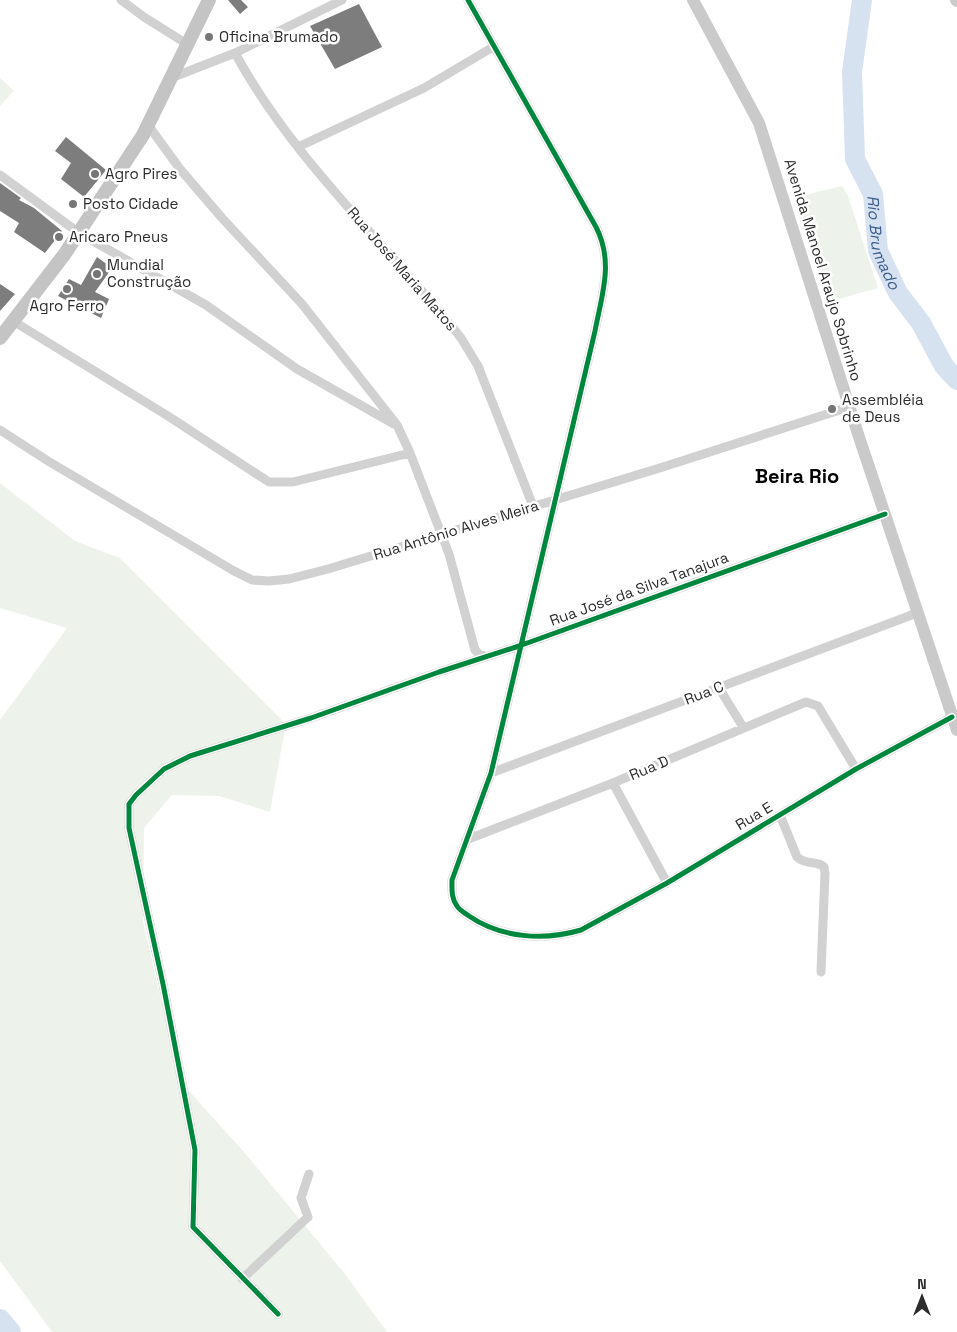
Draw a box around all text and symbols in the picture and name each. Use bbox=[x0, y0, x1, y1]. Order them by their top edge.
place label: Oficina Brumado bbox=[219, 27, 338, 46]
marker: Oficina Brumado bbox=[203, 31, 215, 43]
street label: Avenida Manoel Araujo Sobrinho bbox=[781, 156, 866, 383]
place label: Agro Pires bbox=[105, 164, 178, 183]
marker: Agro Pires bbox=[89, 168, 101, 180]
place label: Posto Cidade bbox=[83, 194, 179, 213]
water label: Rio Brumado bbox=[862, 194, 905, 294]
marker: Posto Cidade bbox=[67, 198, 79, 210]
street label: Rua José Maria Matos bbox=[343, 203, 461, 335]
place label: Aricaro Pneus bbox=[69, 227, 168, 246]
marker: Aricaro Pneus bbox=[53, 231, 65, 243]
place label: Mundial Construção bbox=[107, 255, 191, 291]
marker: Mundial Construção bbox=[91, 268, 103, 280]
marker: Agro Ferro bbox=[61, 283, 73, 295]
place label: Agro Ferro bbox=[30, 296, 104, 315]
place label: Assembléia de Deus bbox=[842, 390, 924, 426]
marker: Assembléia de Deus bbox=[826, 403, 838, 415]
district label: Beira Rio bbox=[755, 463, 839, 489]
street label: Rua Antônio Alves Meira bbox=[371, 495, 541, 564]
street label: Rua José da Silva Tanajura bbox=[547, 547, 731, 630]
street label: Rua C bbox=[681, 676, 726, 709]
street label: Rua D bbox=[626, 751, 671, 784]
street label: Rua E bbox=[732, 797, 776, 834]
north arrow bbox=[897, 1272, 947, 1322]
text: N bbox=[917, 1275, 927, 1293]

